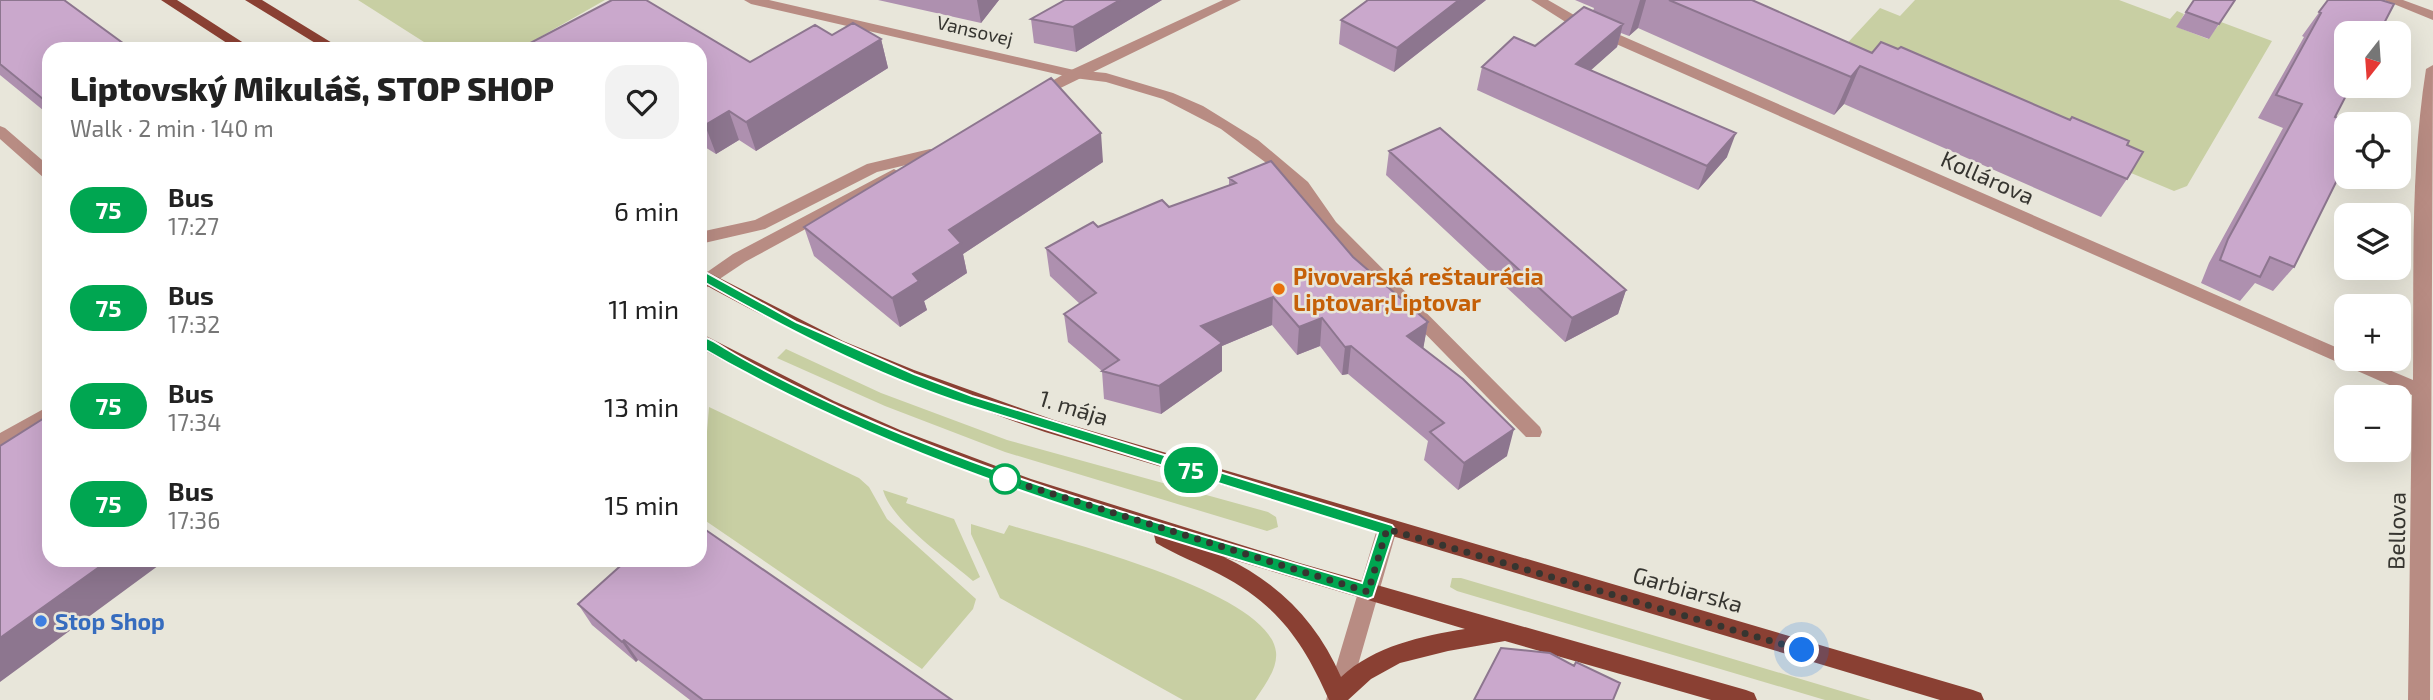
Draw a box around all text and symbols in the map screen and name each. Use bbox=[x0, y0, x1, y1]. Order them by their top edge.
street label: Vansovej bbox=[935, 10, 1015, 50]
north arrow bbox=[2334, 21, 2412, 98]
map controls bbox=[2334, 21, 2411, 462]
button: heart bbox=[605, 65, 679, 139]
text: Liptovský Mikuláš, STOP SHOP bbox=[70, 68, 554, 108]
button: locate bbox=[2334, 112, 2411, 189]
text: Walk · 2 min · 140 m bbox=[70, 114, 274, 142]
street label: Kollárova bbox=[1937, 144, 2039, 210]
text: Bus bbox=[168, 181, 214, 212]
text: 75 bbox=[96, 195, 121, 224]
text: 6 min bbox=[614, 195, 679, 226]
button: layers bbox=[2334, 203, 2411, 280]
text: 17:27 bbox=[168, 212, 219, 240]
place label: Pivovarská reštaurácia Liptovar;Liptovar bbox=[1293, 262, 1544, 316]
text: Bus bbox=[168, 279, 214, 310]
marker: Pivovarská reštaurácia Liptovar;Liptovar bbox=[1271, 281, 1287, 297]
text: 75 bbox=[96, 293, 121, 322]
text: 11 min bbox=[608, 293, 679, 324]
button: + bbox=[2334, 294, 2411, 371]
text: 17:32 bbox=[168, 310, 220, 338]
text: Bus bbox=[168, 377, 214, 408]
street label: 1. mája bbox=[1036, 383, 1112, 431]
button: − bbox=[2334, 385, 2411, 462]
text: 75 bbox=[96, 391, 121, 420]
text: 13 min bbox=[604, 391, 679, 422]
text: 17:34 bbox=[168, 408, 221, 436]
line badge: 75 bbox=[1160, 447, 1222, 493]
text: 75 bbox=[1178, 455, 1204, 484]
unlabelled marker bbox=[990, 464, 1020, 494]
text: Bus bbox=[168, 475, 214, 506]
text: 75 bbox=[96, 489, 121, 518]
text: 15 min bbox=[605, 489, 679, 520]
street label: Bellova bbox=[2381, 492, 2411, 570]
text: 17:36 bbox=[168, 506, 220, 534]
street label: Garbiarska bbox=[1630, 560, 1746, 618]
place label: Stop Shop bbox=[55, 607, 165, 635]
marker: Stop Shop bbox=[33, 613, 49, 629]
your location bbox=[1784, 632, 1819, 667]

